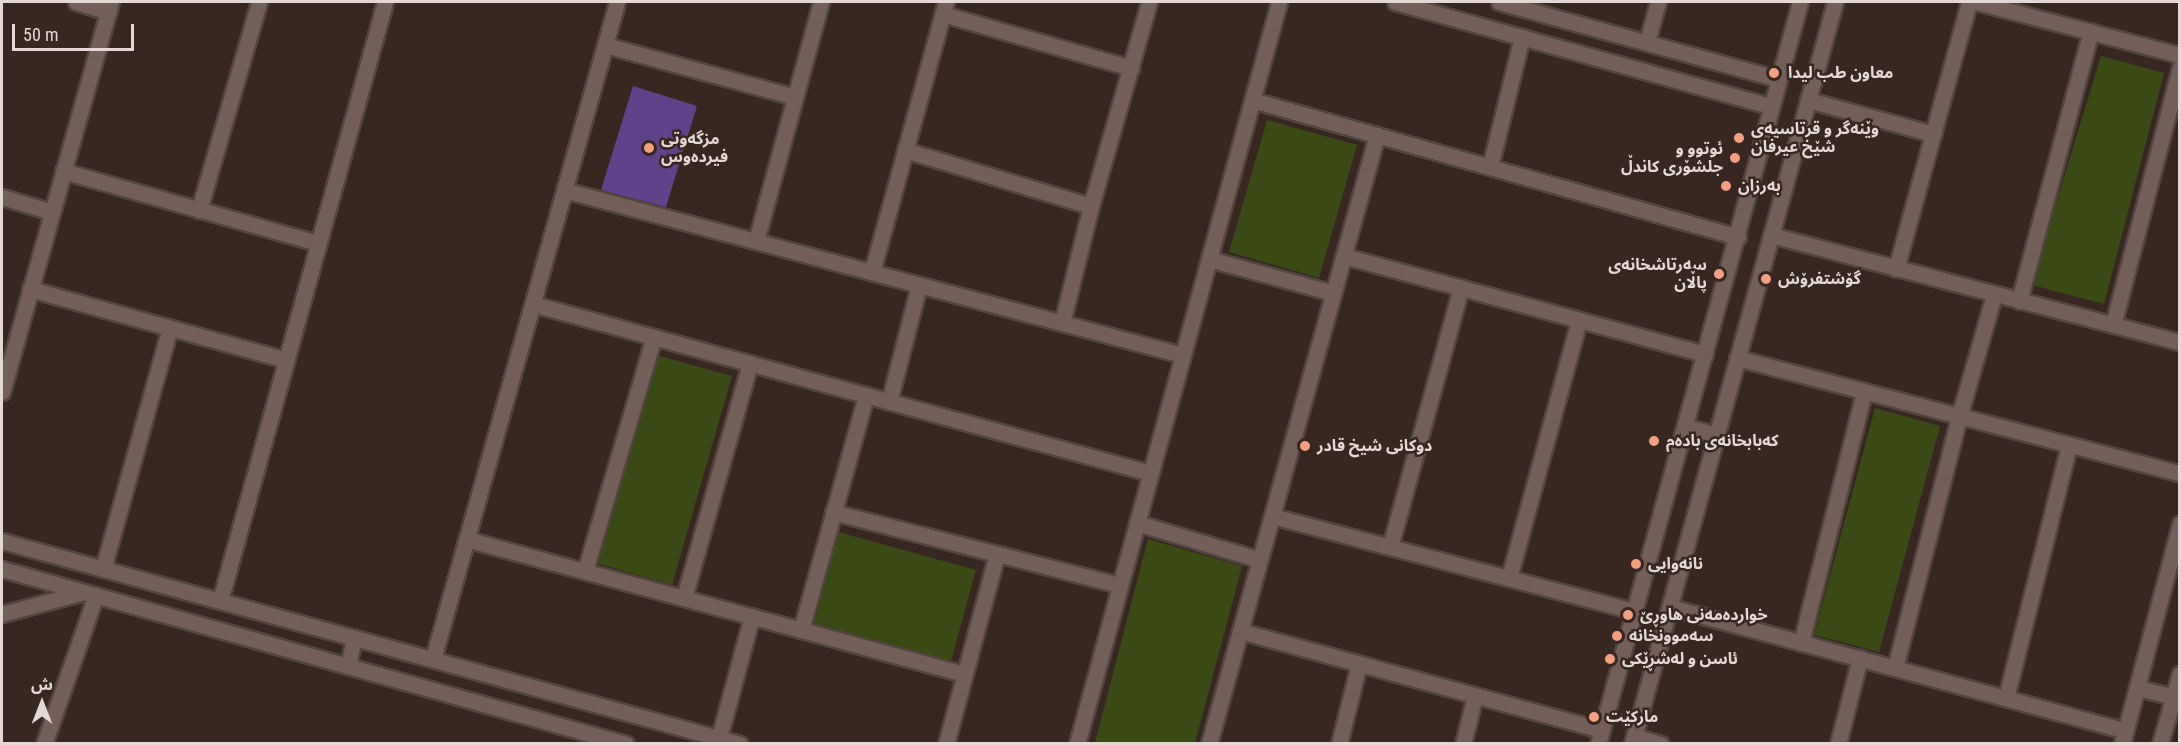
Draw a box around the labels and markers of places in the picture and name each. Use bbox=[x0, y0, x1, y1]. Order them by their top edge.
place label: معاون طب لیدا bbox=[1788, 63, 1893, 83]
marker: معاون طب لیدا bbox=[1765, 64, 1783, 82]
place label: وێنەگر و قڕتاسیەی شێخ عیرفان bbox=[1751, 119, 1879, 157]
place label: مزگە‌وتی فیردە‌وس bbox=[661, 129, 728, 167]
marker: وێنەگر و قڕتاسیەی شێخ عیرفان bbox=[1732, 131, 1746, 145]
place label: ئوتوو و جلشۆری کاندڵ bbox=[1621, 139, 1723, 177]
marker: مزگە‌وتی فیردە‌وس bbox=[642, 141, 656, 155]
marker: ئوتوو و جلشۆری کاندڵ bbox=[1728, 151, 1742, 165]
place label: بەرزان bbox=[1738, 176, 1781, 196]
marker: بەرزان bbox=[1719, 179, 1733, 193]
place label: سەرتاشخانەی پاڵان bbox=[1608, 255, 1707, 293]
marker: سەرتاشخانەی پاڵان bbox=[1712, 267, 1726, 281]
place label: گۆشتفرۆش bbox=[1778, 269, 1861, 289]
marker: گۆشتفرۆش bbox=[1759, 272, 1773, 286]
place label: کەبابخانەی بادەم bbox=[1666, 431, 1778, 451]
marker: کەبابخانەی بادەم bbox=[1647, 434, 1661, 448]
place label: دوکانی شیخ قادر bbox=[1317, 436, 1432, 456]
marker: دوکانی شیخ قادر bbox=[1298, 439, 1312, 453]
place label: نانەوایی bbox=[1648, 554, 1703, 574]
marker: نانەوایی bbox=[1629, 557, 1643, 571]
place label: خواردەمەنی هاوڕێ bbox=[1640, 605, 1767, 625]
marker: خواردەمەنی هاوڕێ bbox=[1621, 608, 1635, 622]
place label: سەموونخانە bbox=[1629, 626, 1713, 646]
marker: سەموونخانە bbox=[1610, 629, 1624, 643]
place label: ئاسن و لەشڕێکی bbox=[1622, 649, 1738, 669]
marker: ئاسن و لەشڕێکی bbox=[1603, 652, 1617, 666]
place label: مارکێت bbox=[1606, 707, 1658, 727]
marker: مارکێت bbox=[1587, 710, 1601, 724]

